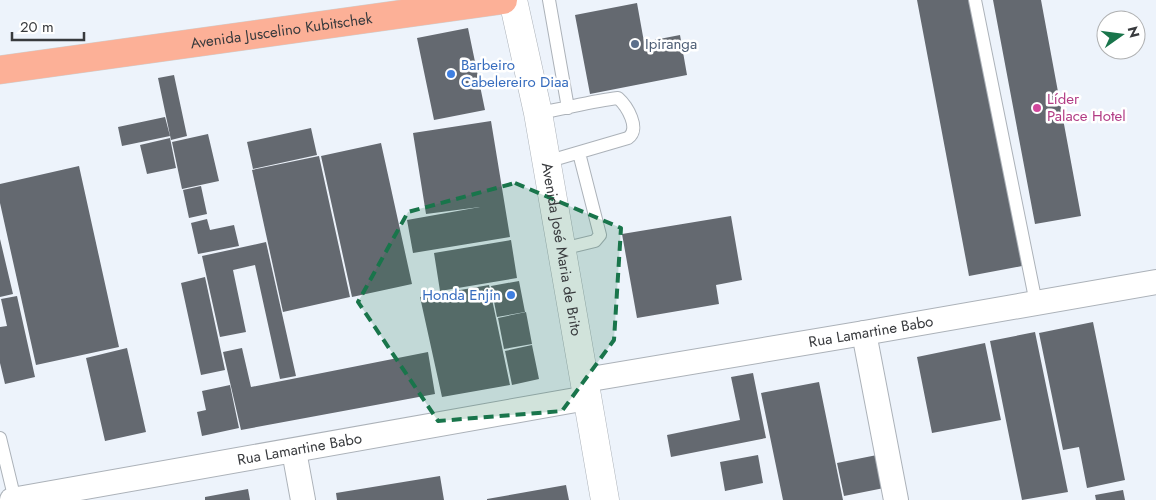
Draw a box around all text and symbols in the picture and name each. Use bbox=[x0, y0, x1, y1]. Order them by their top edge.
street label: Avenida Juscelino Kubitschek bbox=[189, 7, 374, 54]
scale bar bbox=[12, 10, 85, 42]
north arrow bbox=[1096, 10, 1146, 60]
text: 20 m bbox=[20, 16, 54, 38]
text: N bbox=[1123, 24, 1145, 40]
place label: Ipiranga bbox=[645, 33, 697, 55]
marker: Ipiranga bbox=[629, 38, 641, 50]
place label: Barbeiro Cabelereiro Diaa bbox=[461, 54, 569, 93]
marker: Barbeiro Cabelereiro Diaa bbox=[445, 68, 457, 80]
place label: Líder Palace Hotel bbox=[1047, 88, 1126, 127]
marker: Líder Palace Hotel bbox=[1031, 102, 1043, 114]
street label: Avenida José Maria de Brito bbox=[536, 161, 587, 338]
place label: Honda Enjin bbox=[422, 284, 501, 306]
marker: Honda Enjin bbox=[505, 289, 517, 301]
street label: Rua Lamartine Babo bbox=[807, 310, 935, 353]
street label: Rua Lamartine Babo bbox=[236, 427, 364, 471]

